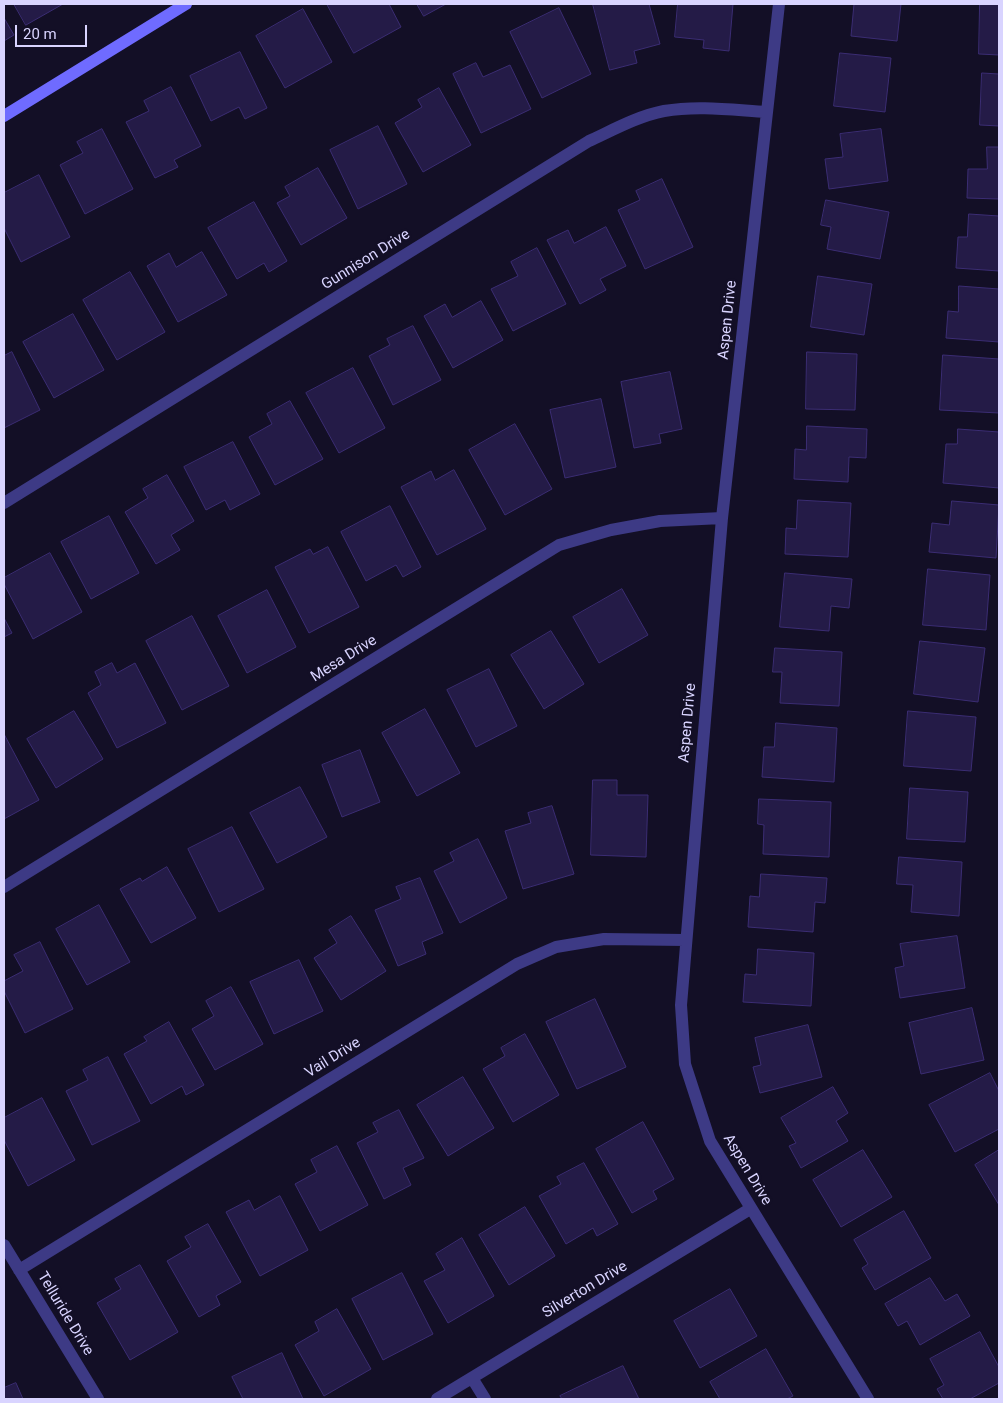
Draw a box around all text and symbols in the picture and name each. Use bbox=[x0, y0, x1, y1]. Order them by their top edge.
scale bar bbox=[18, 15, 90, 47]
text: 20 m bbox=[23, 25, 57, 43]
street label: Gunnison Drive bbox=[319, 226, 413, 294]
street label: Aspen Drive bbox=[715, 279, 741, 361]
street label: Mesa Drive bbox=[308, 632, 380, 686]
street label: Aspen Drive bbox=[676, 683, 700, 763]
street label: Vail Drive bbox=[302, 1034, 364, 1082]
street label: Aspen Drive bbox=[719, 1131, 775, 1209]
street label: Silverton Drive bbox=[539, 1258, 631, 1322]
street label: Telluride Drive bbox=[33, 1269, 97, 1359]

